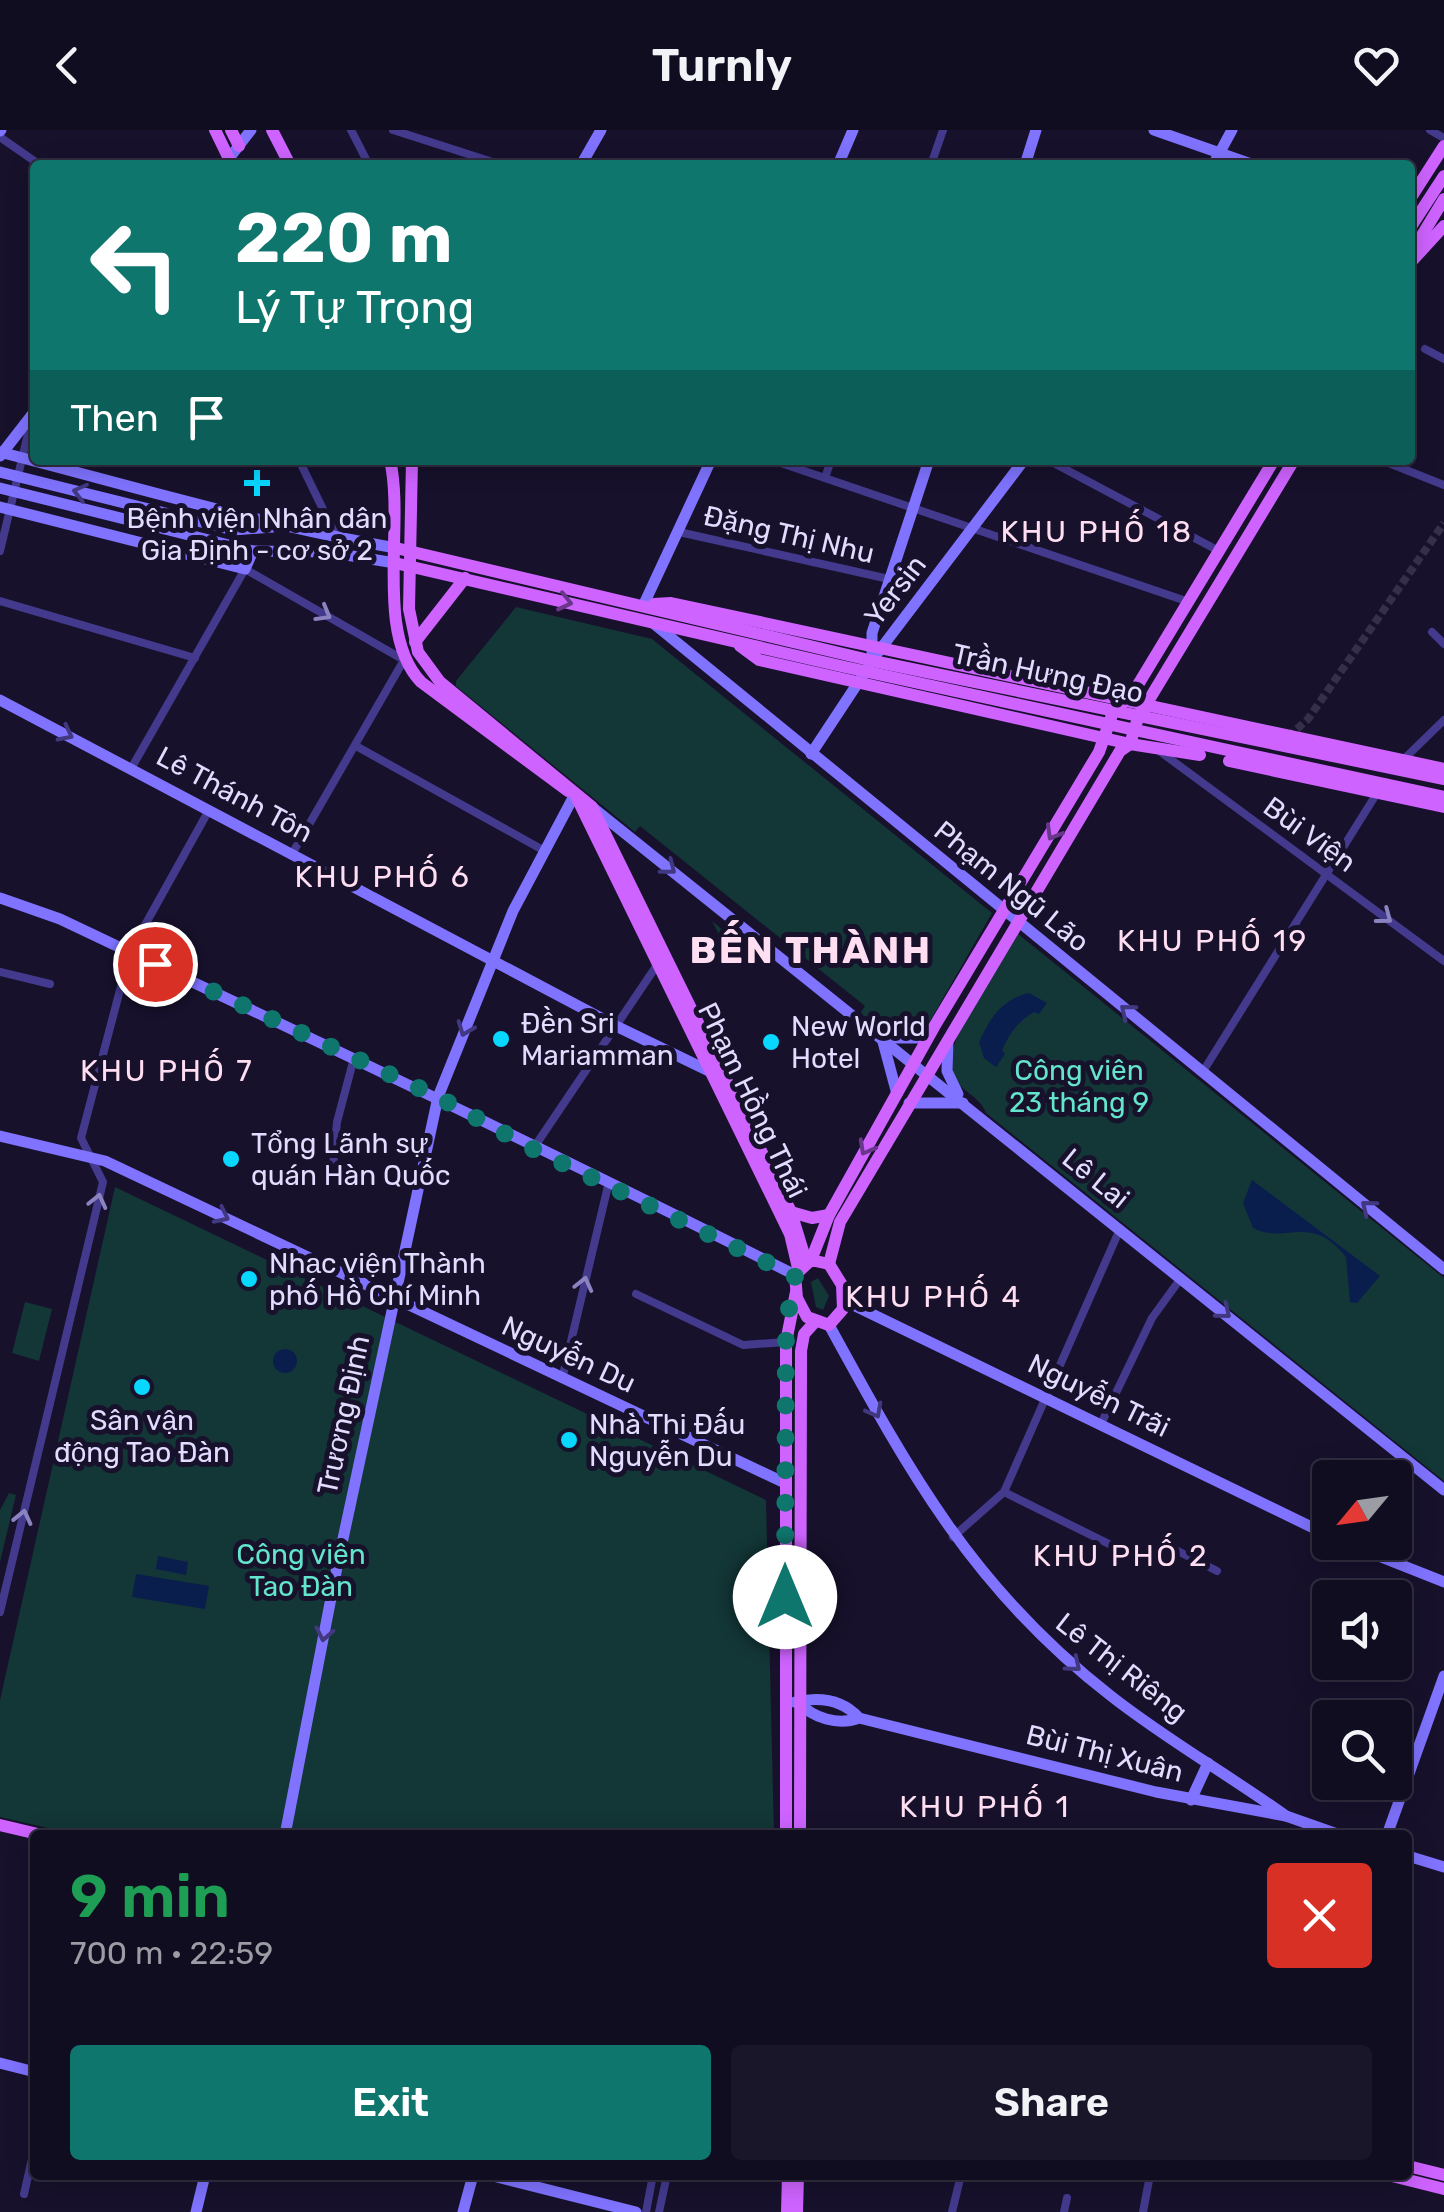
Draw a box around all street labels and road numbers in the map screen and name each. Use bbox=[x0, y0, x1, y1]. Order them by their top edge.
street label: Ðặng Thị Nhu bbox=[700, 499, 877, 570]
street label: Yersin bbox=[858, 549, 933, 632]
street label: Trần Hưng Đạo bbox=[950, 636, 1146, 710]
street label: Lê Thánh Tôn bbox=[151, 739, 319, 849]
street label: Bùi Viện bbox=[1257, 790, 1362, 879]
street label: Phạm Ngũ Lão bbox=[928, 814, 1096, 959]
street label: Phạm Hồng Thái bbox=[691, 997, 815, 1203]
street label: Lê Lai bbox=[1056, 1142, 1136, 1215]
street label: Nguyễn Du bbox=[497, 1308, 641, 1400]
street label: Trương Định bbox=[311, 1332, 376, 1498]
street label: Nguyễn Trãi bbox=[1023, 1346, 1175, 1444]
street label: Lê Thị Riêng bbox=[1049, 1606, 1194, 1729]
street label: Bùi Thị Xuân bbox=[1023, 1718, 1187, 1789]

